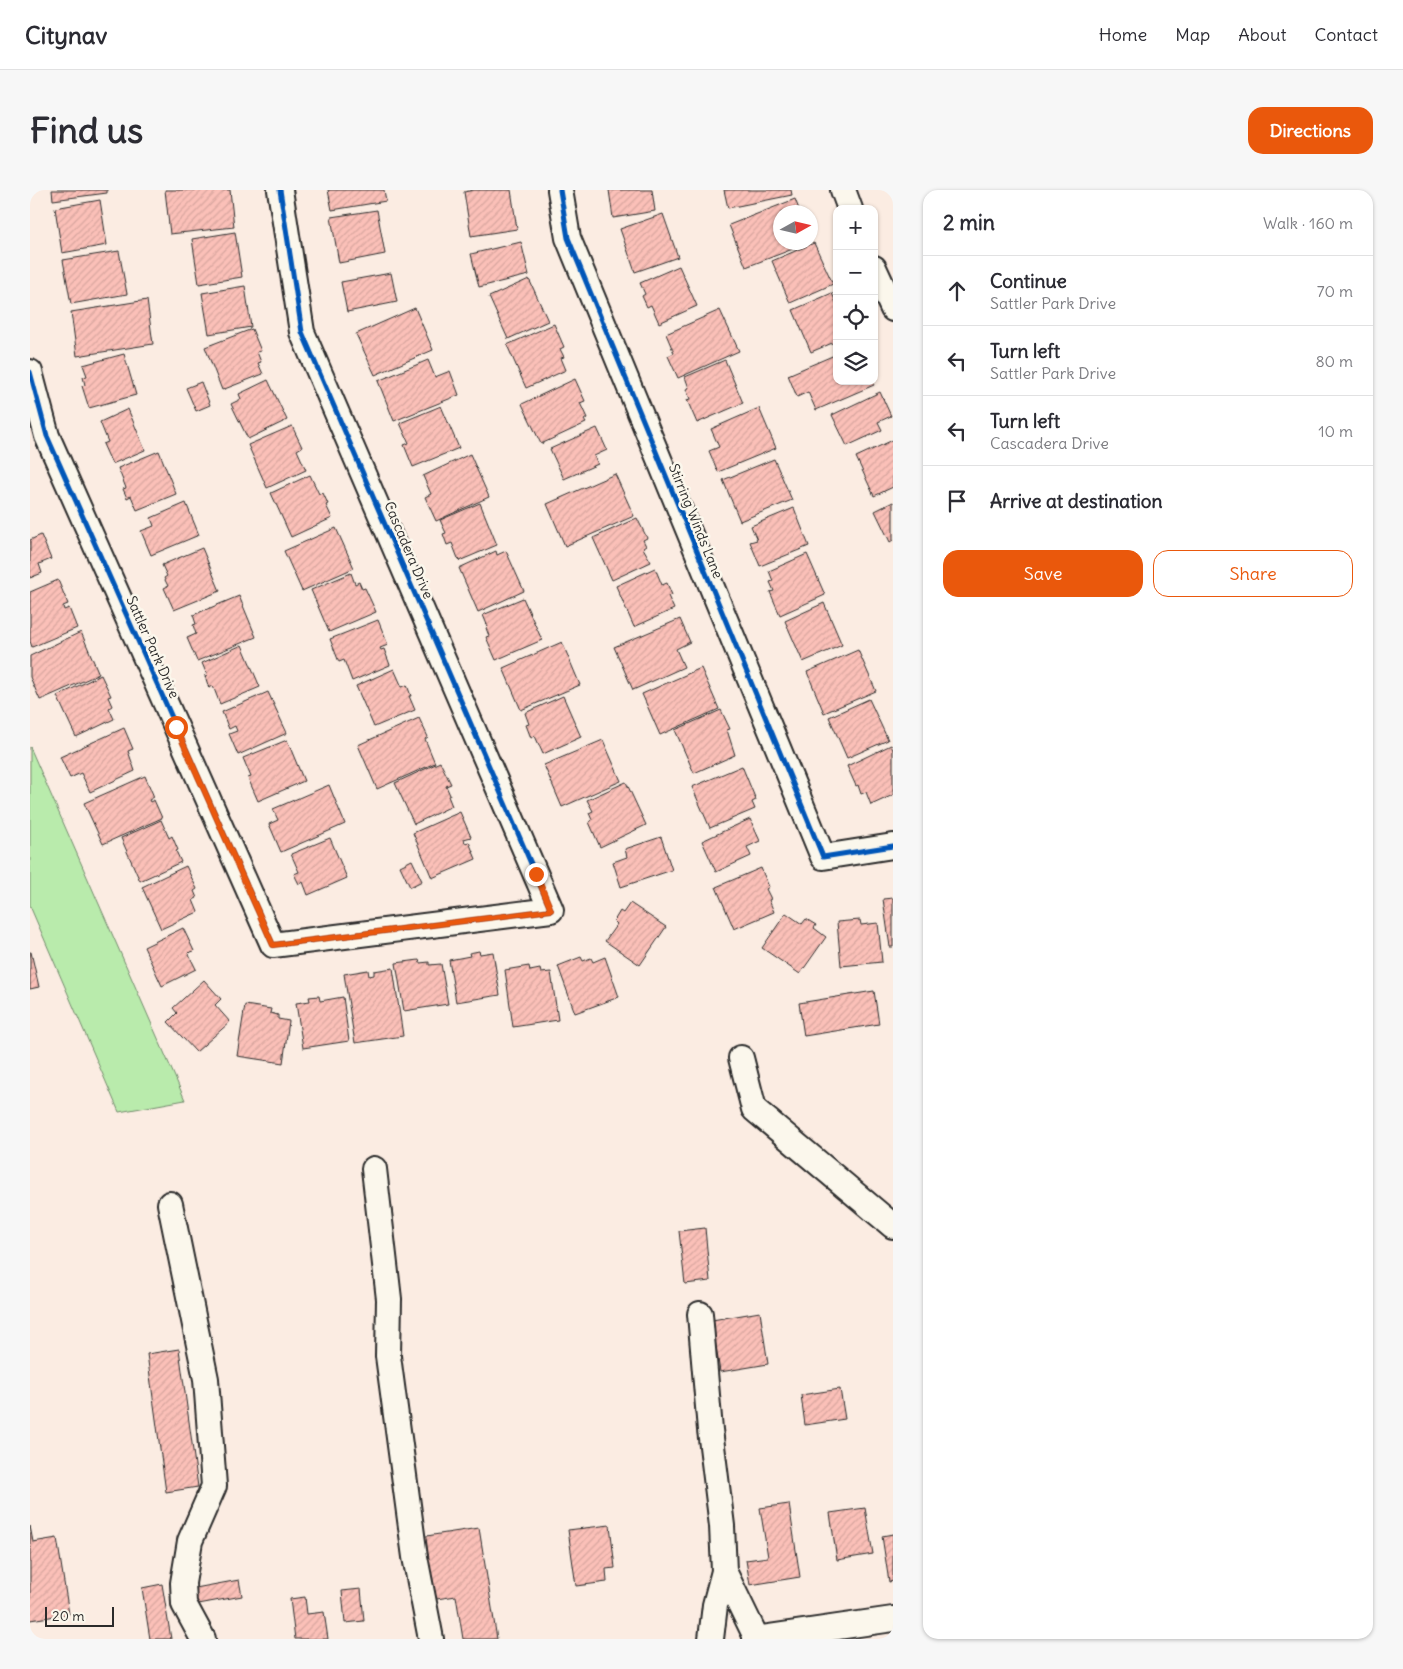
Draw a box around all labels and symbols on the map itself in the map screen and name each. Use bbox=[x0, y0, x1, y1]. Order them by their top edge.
north arrow bbox=[773, 205, 818, 250]
street label: Stirring Winds Lane bbox=[665, 461, 727, 581]
street label: Cascadera Drive bbox=[380, 499, 438, 601]
street label: Sattler Park Drive bbox=[122, 593, 184, 701]
route start bbox=[165, 716, 188, 739]
route end bbox=[525, 863, 548, 886]
scale bar bbox=[45, 1604, 114, 1627]

